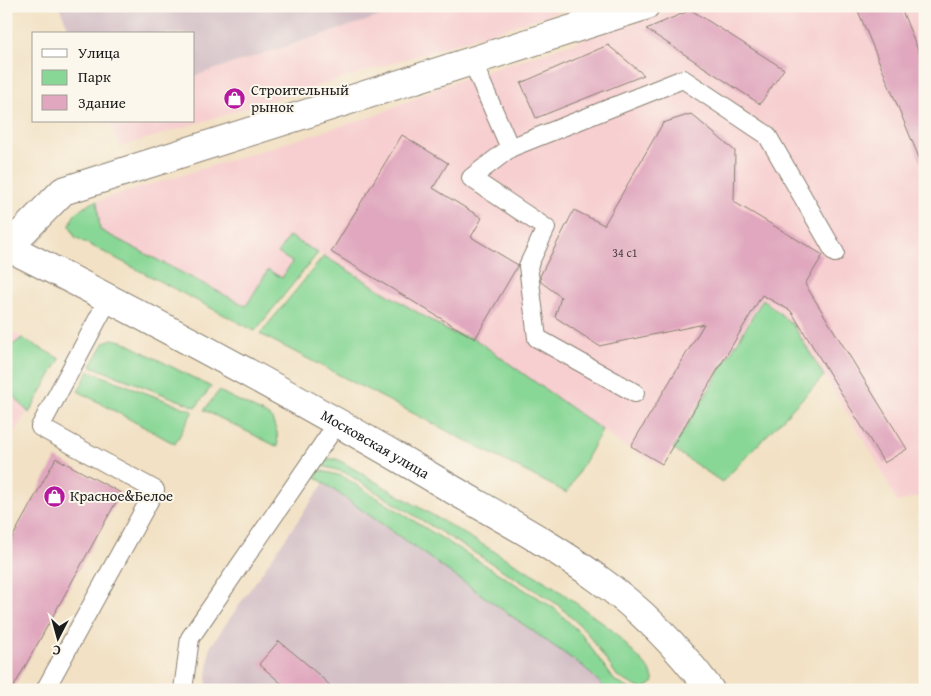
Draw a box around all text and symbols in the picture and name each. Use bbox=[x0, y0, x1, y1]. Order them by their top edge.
legend bbox=[32, 32, 195, 122]
text: Улица bbox=[78, 42, 121, 63]
text: Парк bbox=[78, 66, 111, 87]
place label: Строительный рынок bbox=[251, 79, 349, 117]
shop icon: Строительный рынок bbox=[223, 87, 247, 111]
text: Здание bbox=[78, 92, 126, 113]
house number: 34 с1 bbox=[612, 244, 638, 261]
street label: Московская улица bbox=[317, 404, 434, 484]
shop icon: Красное&Белое bbox=[42, 484, 66, 508]
place label: Красное&Белое bbox=[70, 485, 173, 506]
north arrow bbox=[32, 614, 82, 664]
text: С bbox=[52, 641, 62, 661]

